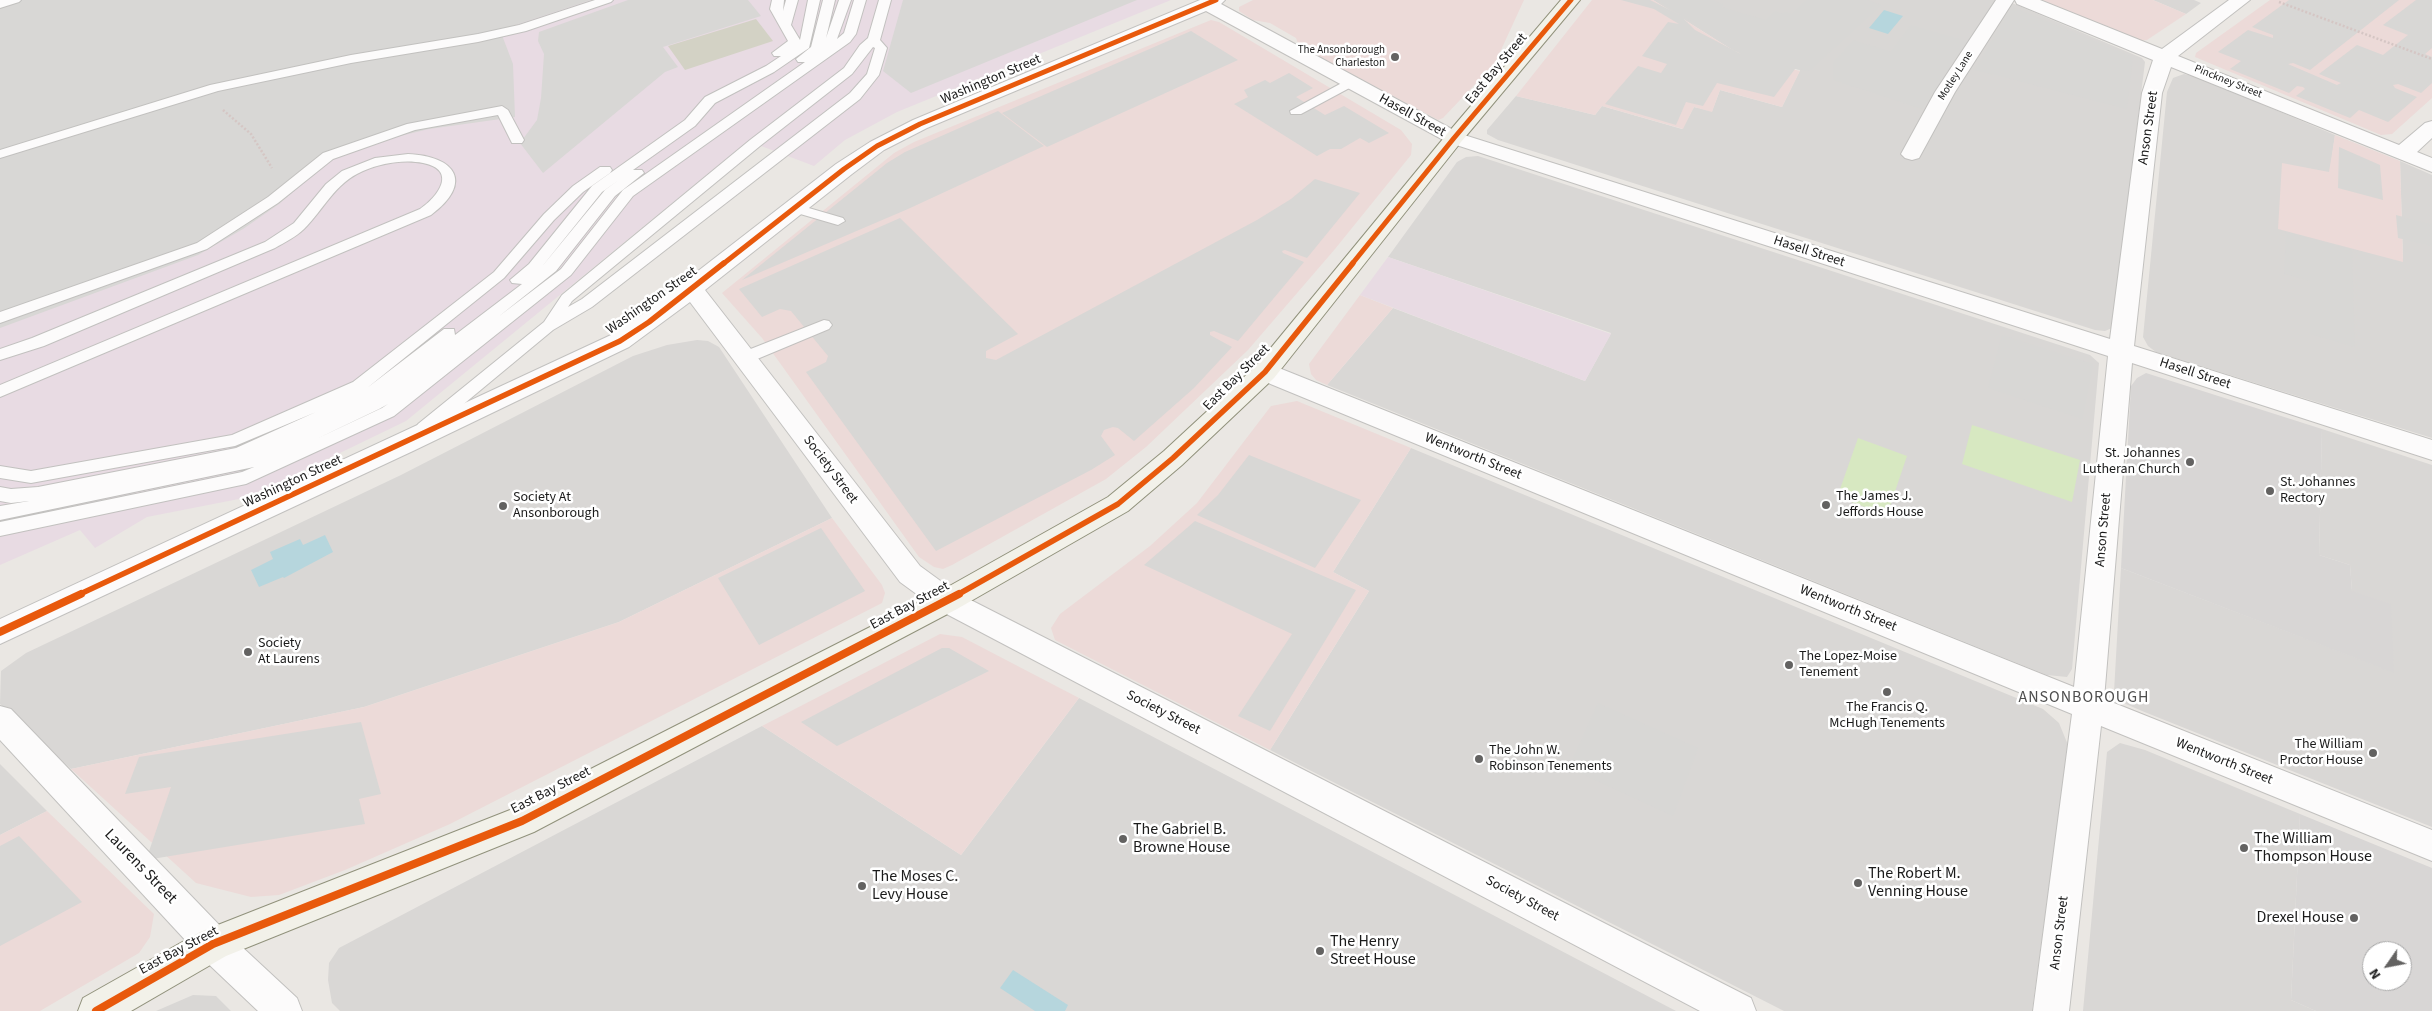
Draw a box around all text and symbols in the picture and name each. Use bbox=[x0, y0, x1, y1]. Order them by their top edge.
street label: East Bay Street bbox=[1463, 30, 1531, 108]
place label: The Ansonborough Charleston bbox=[1298, 44, 1385, 70]
street label: Motley Lane bbox=[1936, 49, 1976, 103]
street label: Washington Street bbox=[938, 51, 1044, 109]
marker: The Ansonborough Charleston bbox=[1389, 51, 1401, 63]
street label: Pinckney Street bbox=[2192, 62, 2264, 102]
street label: Anson Street bbox=[2136, 90, 2162, 166]
street label: Hasell Street bbox=[1376, 91, 1448, 141]
street label: Hasell Street bbox=[1771, 233, 1847, 271]
street label: Washington Street bbox=[603, 263, 701, 339]
street label: East Bay Street bbox=[1200, 341, 1274, 415]
street label: Hasell Street bbox=[2157, 355, 2233, 393]
street label: Wentworth Street bbox=[1422, 430, 1524, 484]
street label: Society Street bbox=[799, 433, 861, 507]
place label: St. Johannes Lutheran Church bbox=[2082, 446, 2180, 478]
street label: Washington Street bbox=[241, 452, 345, 512]
marker: St. Johannes Lutheran Church bbox=[2184, 456, 2196, 468]
place label: St. Johannes Rectory bbox=[2280, 475, 2355, 508]
marker: St. Johannes Rectory bbox=[2264, 485, 2276, 497]
place label: The James J. Jeffords House bbox=[1836, 489, 1923, 522]
place label: Society At Ansonborough bbox=[513, 490, 599, 522]
street label: Anson Street bbox=[2092, 492, 2116, 568]
marker: The James J. Jeffords House bbox=[1820, 499, 1832, 511]
marker: Society At Ansonborough bbox=[497, 500, 509, 512]
street label: East Bay Street bbox=[868, 578, 952, 634]
street label: Wentworth Street bbox=[1797, 582, 1899, 636]
place label: Society At Laurens bbox=[258, 636, 320, 669]
marker: Society At Laurens bbox=[242, 646, 254, 658]
place label: The Lopez-Moise Tenement bbox=[1799, 649, 1897, 682]
marker: The Lopez-Moise Tenement bbox=[1783, 659, 1795, 671]
marker: The Francis Q. McHugh Tenements bbox=[1881, 686, 1893, 698]
street label: Society Street bbox=[1123, 687, 1203, 739]
district label: ANSONBOROUGH bbox=[2017, 688, 2151, 708]
place label: The Francis Q. McHugh Tenements bbox=[1829, 700, 1945, 732]
street label: Wentworth Street bbox=[2173, 735, 2275, 789]
place label: The William Proctor House bbox=[2280, 737, 2363, 770]
place label: The John W. Robinson Tenements bbox=[1489, 743, 1612, 776]
marker: The William Proctor House bbox=[2367, 747, 2379, 759]
marker: The John W. Robinson Tenements bbox=[1473, 753, 1485, 765]
street label: East Bay Street bbox=[508, 764, 594, 818]
place label: The Gabriel B. Browne House bbox=[1133, 820, 1230, 858]
street label: Laurens Street bbox=[100, 826, 180, 908]
place label: The William Thompson House bbox=[2254, 829, 2372, 867]
marker: The Gabriel B. Browne House bbox=[1117, 833, 1129, 845]
marker: The William Thompson House bbox=[2238, 842, 2250, 854]
place label: The Robert M. Venning House bbox=[1868, 864, 1968, 902]
place label: The Moses C. Levy House bbox=[872, 867, 958, 905]
street label: Society Street bbox=[1482, 873, 1562, 925]
marker: The Robert M. Venning House bbox=[1852, 877, 1864, 889]
marker: The Moses C. Levy House bbox=[856, 880, 868, 892]
street label: Anson Street bbox=[2047, 895, 2073, 971]
place label: Drexel House bbox=[2256, 908, 2344, 928]
marker: Drexel House bbox=[2348, 912, 2360, 924]
street label: East Bay Street bbox=[137, 923, 221, 979]
place label: The Henry Street House bbox=[1330, 932, 1416, 970]
north arrow bbox=[2362, 941, 2412, 991]
marker: The Henry Street House bbox=[1314, 945, 1326, 957]
text: N bbox=[2364, 964, 2386, 983]

